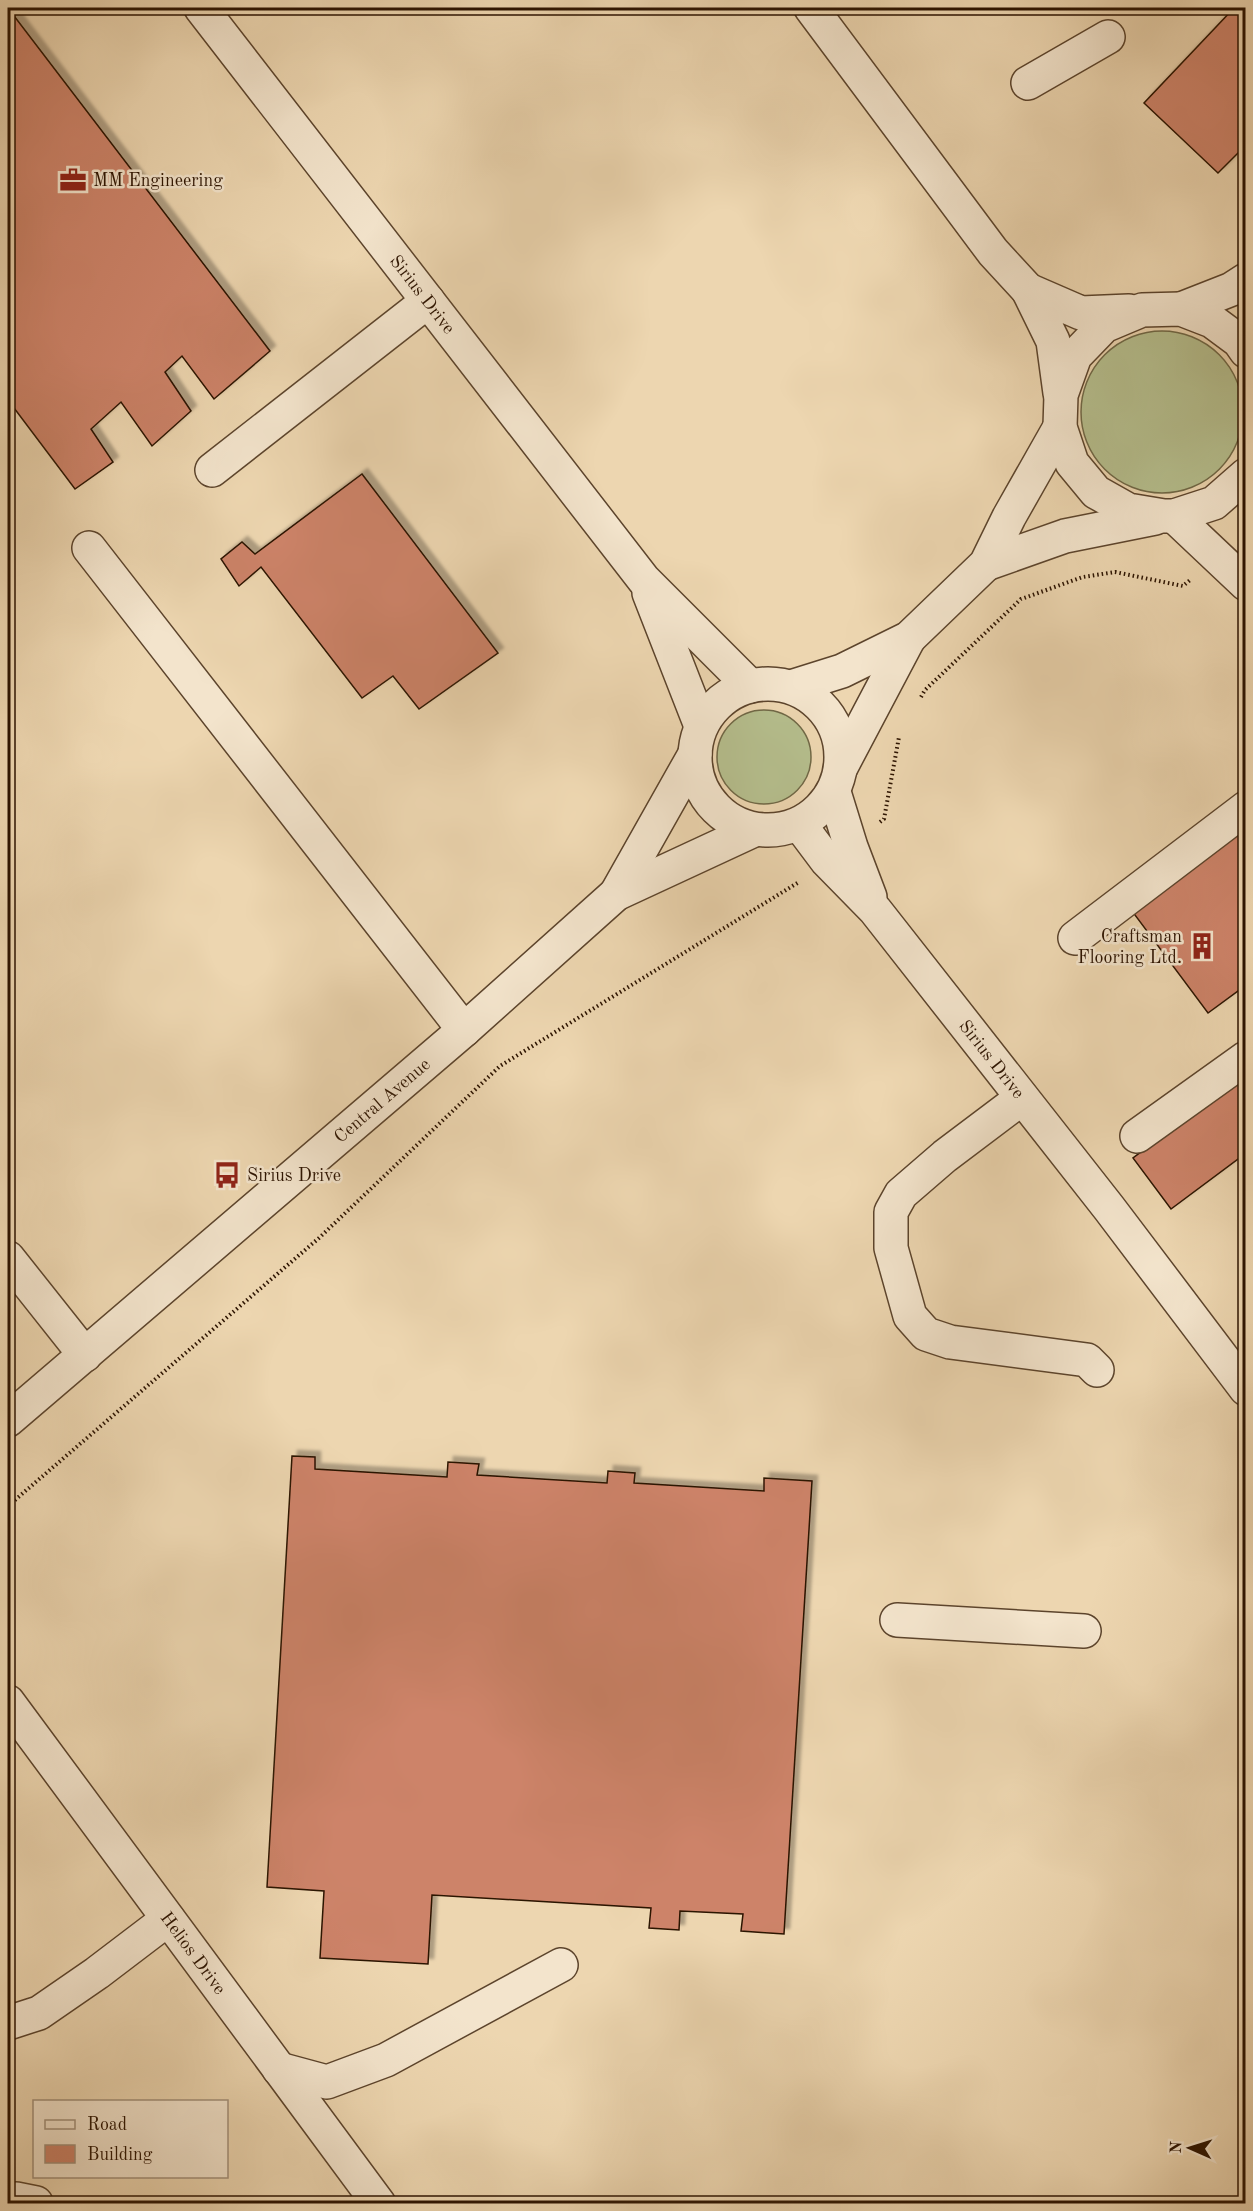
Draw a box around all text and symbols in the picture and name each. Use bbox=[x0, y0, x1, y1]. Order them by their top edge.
office icon: MM Engineering bbox=[58, 165, 88, 195]
place label: MM Engineering bbox=[93, 172, 223, 190]
street label: Sirius Drive bbox=[386, 252, 458, 338]
place label: Craftsman Flooring Ltd. bbox=[1078, 928, 1182, 967]
building icon: Craftsman Flooring Ltd. bbox=[1187, 931, 1217, 961]
street label: Sirius Drive bbox=[955, 1017, 1027, 1102]
street label: Central Avenue bbox=[331, 1055, 434, 1147]
bus stop icon: Sirius Drive bbox=[212, 1160, 242, 1190]
place label: Sirius Drive bbox=[247, 1167, 341, 1185]
street label: Helios Drive bbox=[156, 1909, 229, 1998]
legend bbox=[33, 2100, 228, 2178]
text: Road bbox=[87, 2116, 127, 2134]
north arrow bbox=[1160, 2118, 1220, 2178]
text: N bbox=[1169, 2140, 1185, 2154]
text: Building bbox=[87, 2146, 153, 2164]

